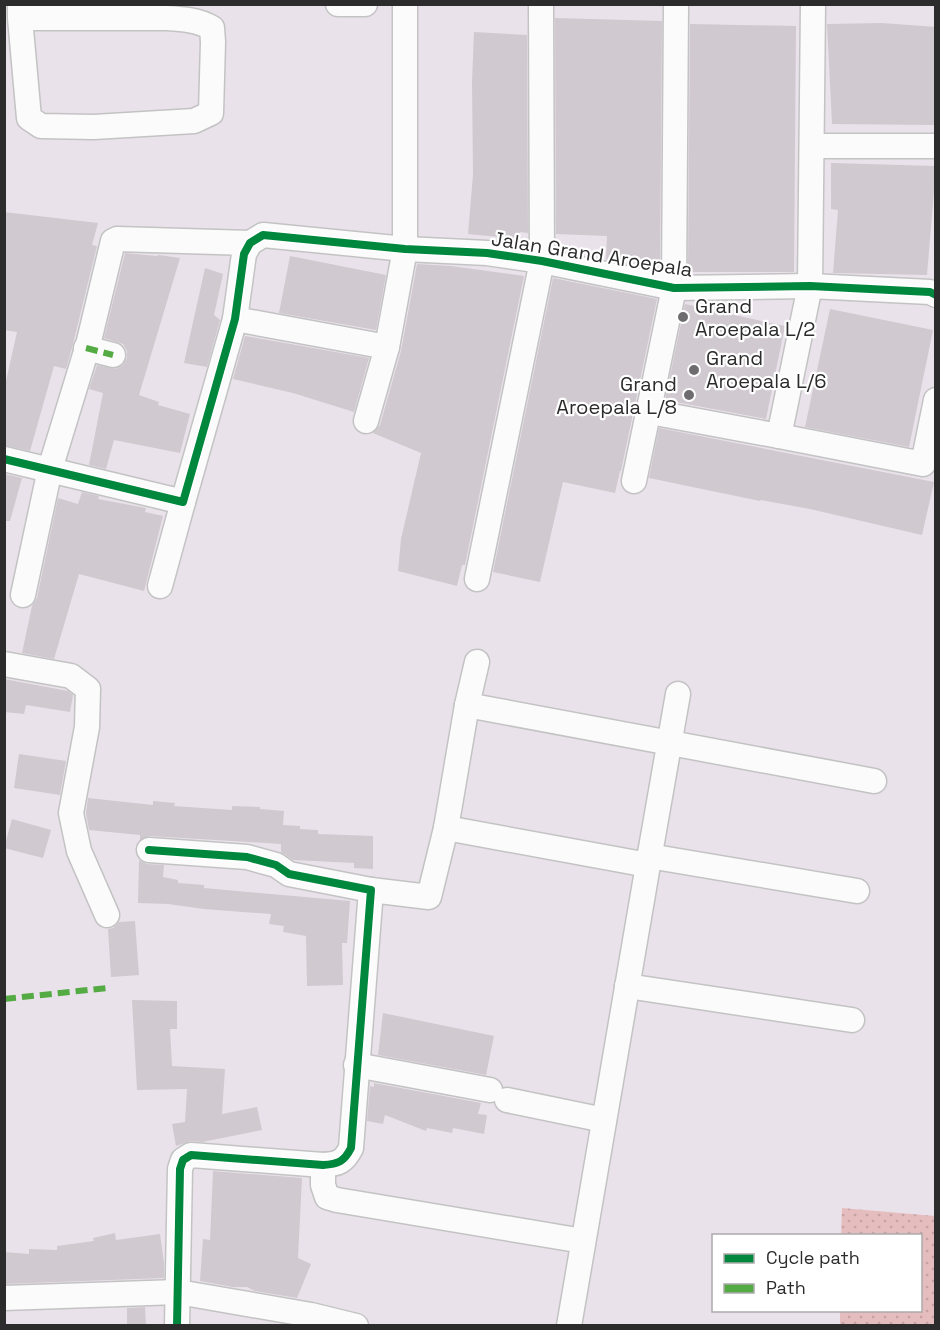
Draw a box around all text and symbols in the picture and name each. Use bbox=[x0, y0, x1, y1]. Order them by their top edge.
street label: Jalan Grand Aroepala bbox=[490, 225, 694, 283]
place label: Grand Aroepala L/2 bbox=[695, 293, 815, 342]
marker: Grand Aroepala L/2 bbox=[676, 310, 690, 324]
place label: Grand Aroepala L/6 bbox=[706, 345, 826, 394]
marker: Grand Aroepala L/6 bbox=[687, 363, 701, 377]
place label: Grand Aroepala L/8 bbox=[556, 371, 677, 420]
marker: Grand Aroepala L/8 bbox=[682, 388, 696, 402]
legend bbox=[712, 1234, 922, 1312]
text: Cycle path bbox=[766, 1246, 860, 1269]
text: Path bbox=[766, 1276, 806, 1299]

